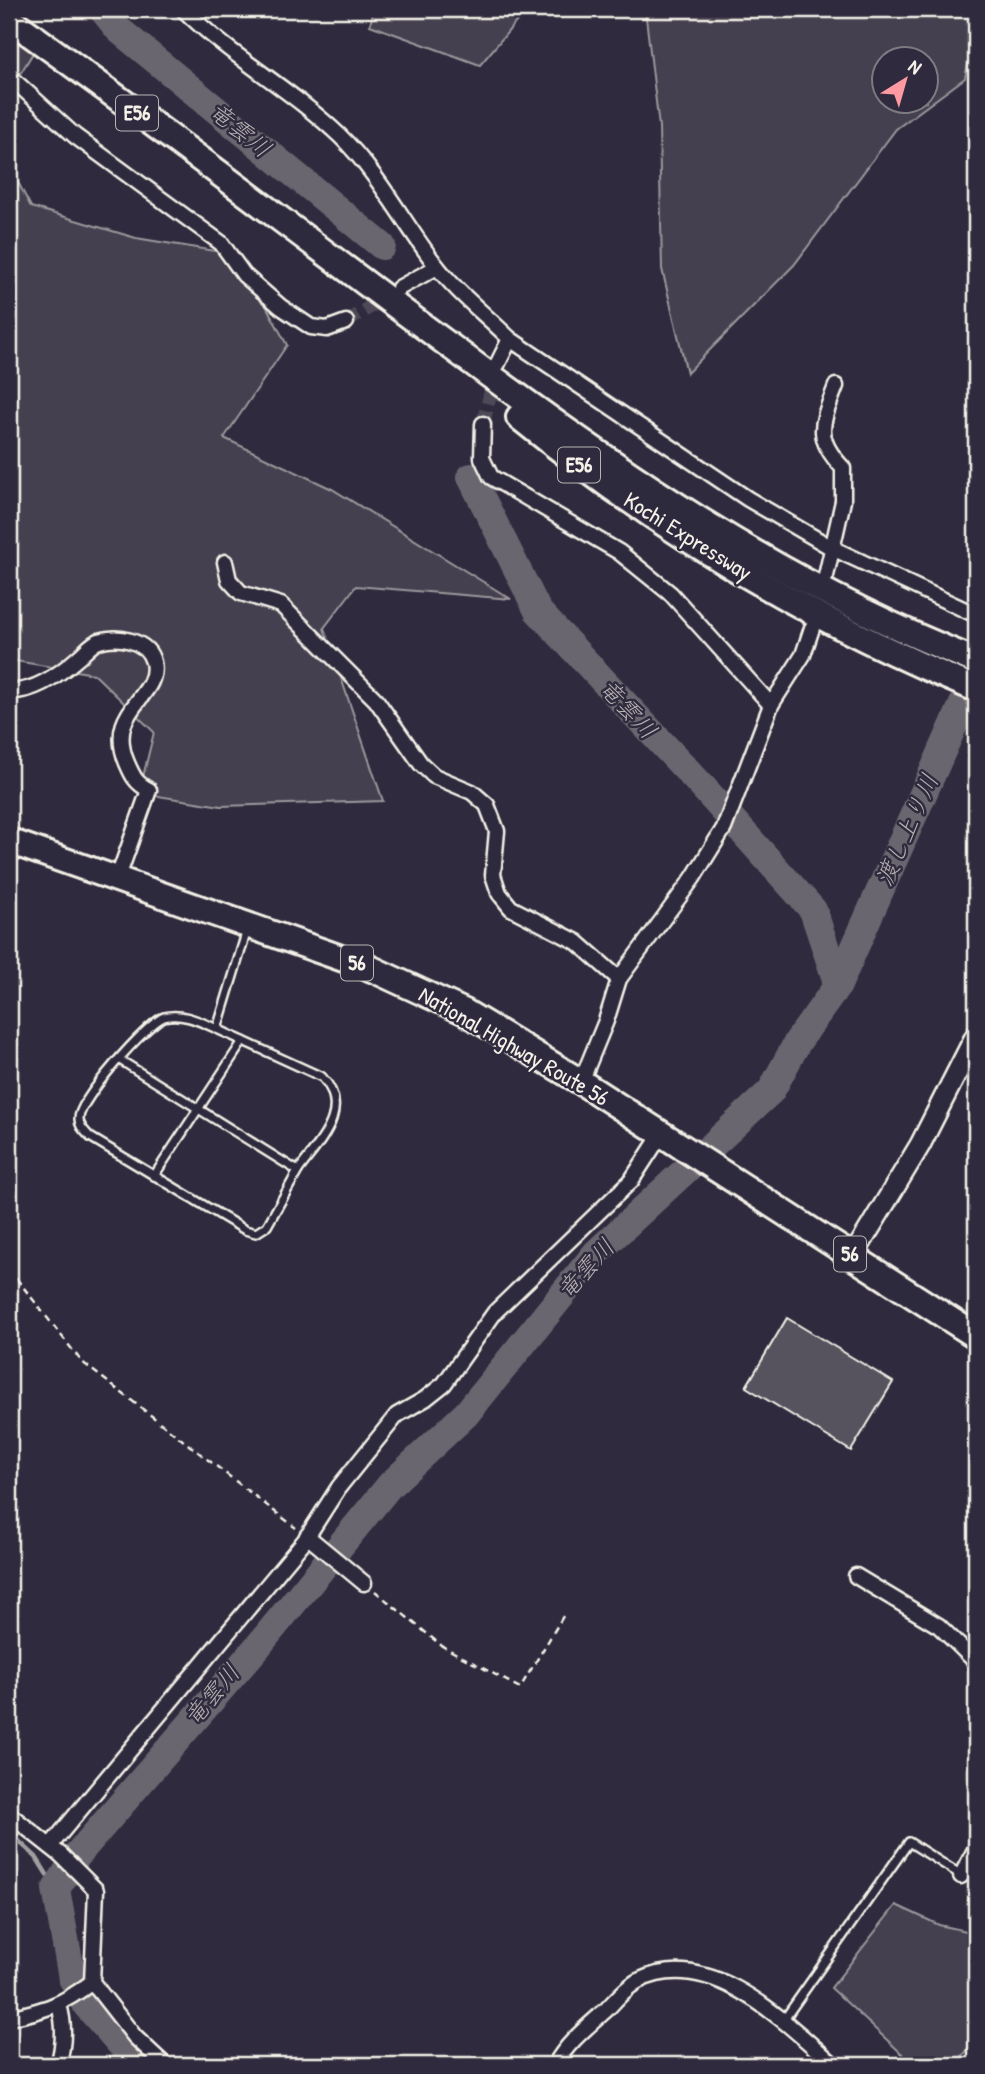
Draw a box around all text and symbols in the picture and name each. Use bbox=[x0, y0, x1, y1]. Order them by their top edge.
north arrow bbox=[870, 46, 940, 116]
text: N bbox=[903, 53, 927, 80]
water label: 竜雲川 bbox=[203, 94, 279, 164]
road number: E56 bbox=[116, 96, 158, 130]
road number: E56 bbox=[558, 448, 600, 482]
street label: Kochi Expressway bbox=[618, 484, 759, 587]
water label: 竜雲川 bbox=[592, 671, 665, 746]
water label: 渡し上り川 bbox=[867, 768, 945, 891]
road number: 56 bbox=[341, 946, 373, 981]
street label: National Highway Route 56 bbox=[413, 978, 615, 1113]
water label: 竜雲川 bbox=[549, 1231, 621, 1306]
road number: 56 bbox=[834, 1236, 866, 1272]
water label: 竜雲川 bbox=[176, 1656, 247, 1732]

